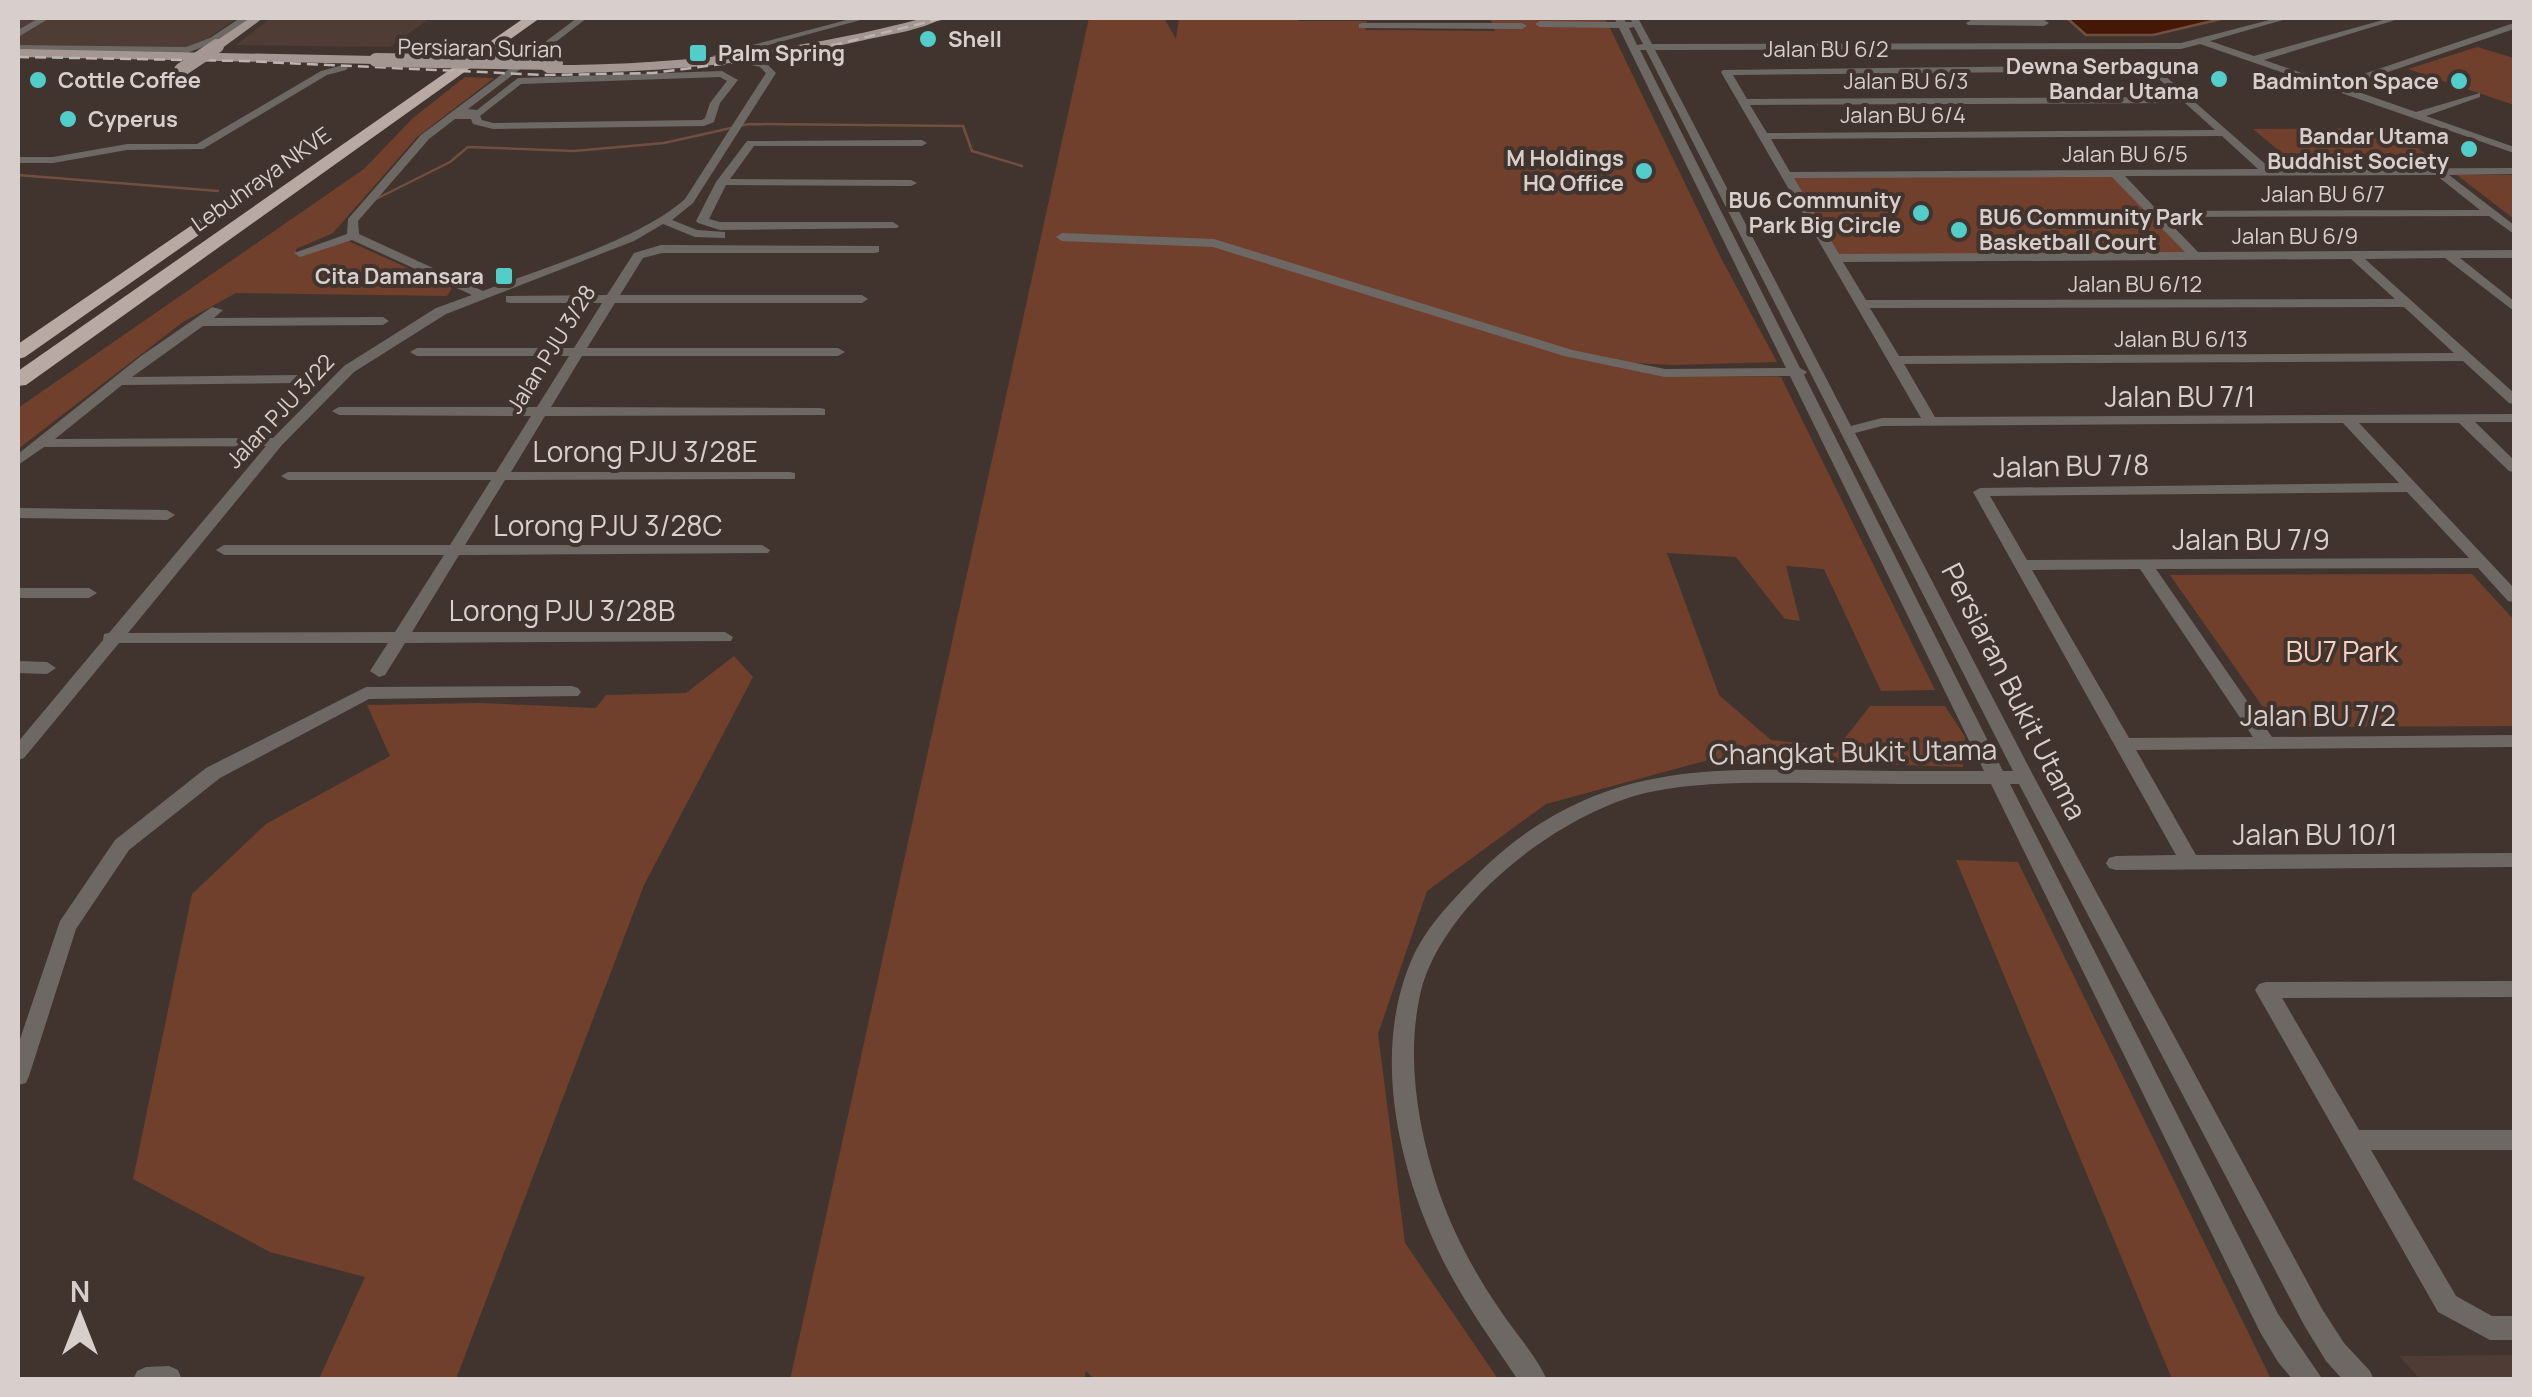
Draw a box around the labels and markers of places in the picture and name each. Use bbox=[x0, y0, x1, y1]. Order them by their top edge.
place label: Shell bbox=[948, 24, 1002, 54]
marker: Shell bbox=[917, 28, 939, 50]
place label: Palm Spring bbox=[718, 38, 845, 68]
marker: Palm Spring bbox=[687, 42, 709, 64]
place label: Dewna Serbaguna Bandar Utama bbox=[2006, 51, 2199, 106]
place label: Cottle Coffee bbox=[58, 65, 201, 95]
place label: Badminton Space bbox=[2252, 66, 2439, 96]
marker: Dewna Serbaguna Bandar Utama bbox=[2208, 68, 2230, 90]
marker: Cottle Coffee bbox=[27, 69, 49, 91]
marker: Badminton Space bbox=[2448, 70, 2470, 92]
place label: Cyperus bbox=[88, 104, 178, 134]
marker: Cyperus bbox=[57, 108, 79, 130]
place label: Bandar Utama Buddhist Society bbox=[2267, 121, 2450, 176]
marker: Bandar Utama Buddhist Society bbox=[2458, 138, 2480, 160]
place label: M Holdings HQ Office bbox=[1506, 143, 1624, 198]
marker: M Holdings HQ Office bbox=[1633, 160, 1655, 182]
place label: BU6 Community Park Big Circle bbox=[1729, 185, 1902, 240]
marker: BU6 Community Park Big Circle bbox=[1910, 202, 1932, 224]
place label: BU6 Community Park Basketball Court bbox=[1979, 202, 2204, 257]
marker: BU6 Community Park Basketball Court bbox=[1948, 219, 1970, 241]
place label: Cita Damansara bbox=[315, 261, 484, 291]
marker: Cita Damansara bbox=[493, 265, 515, 287]

